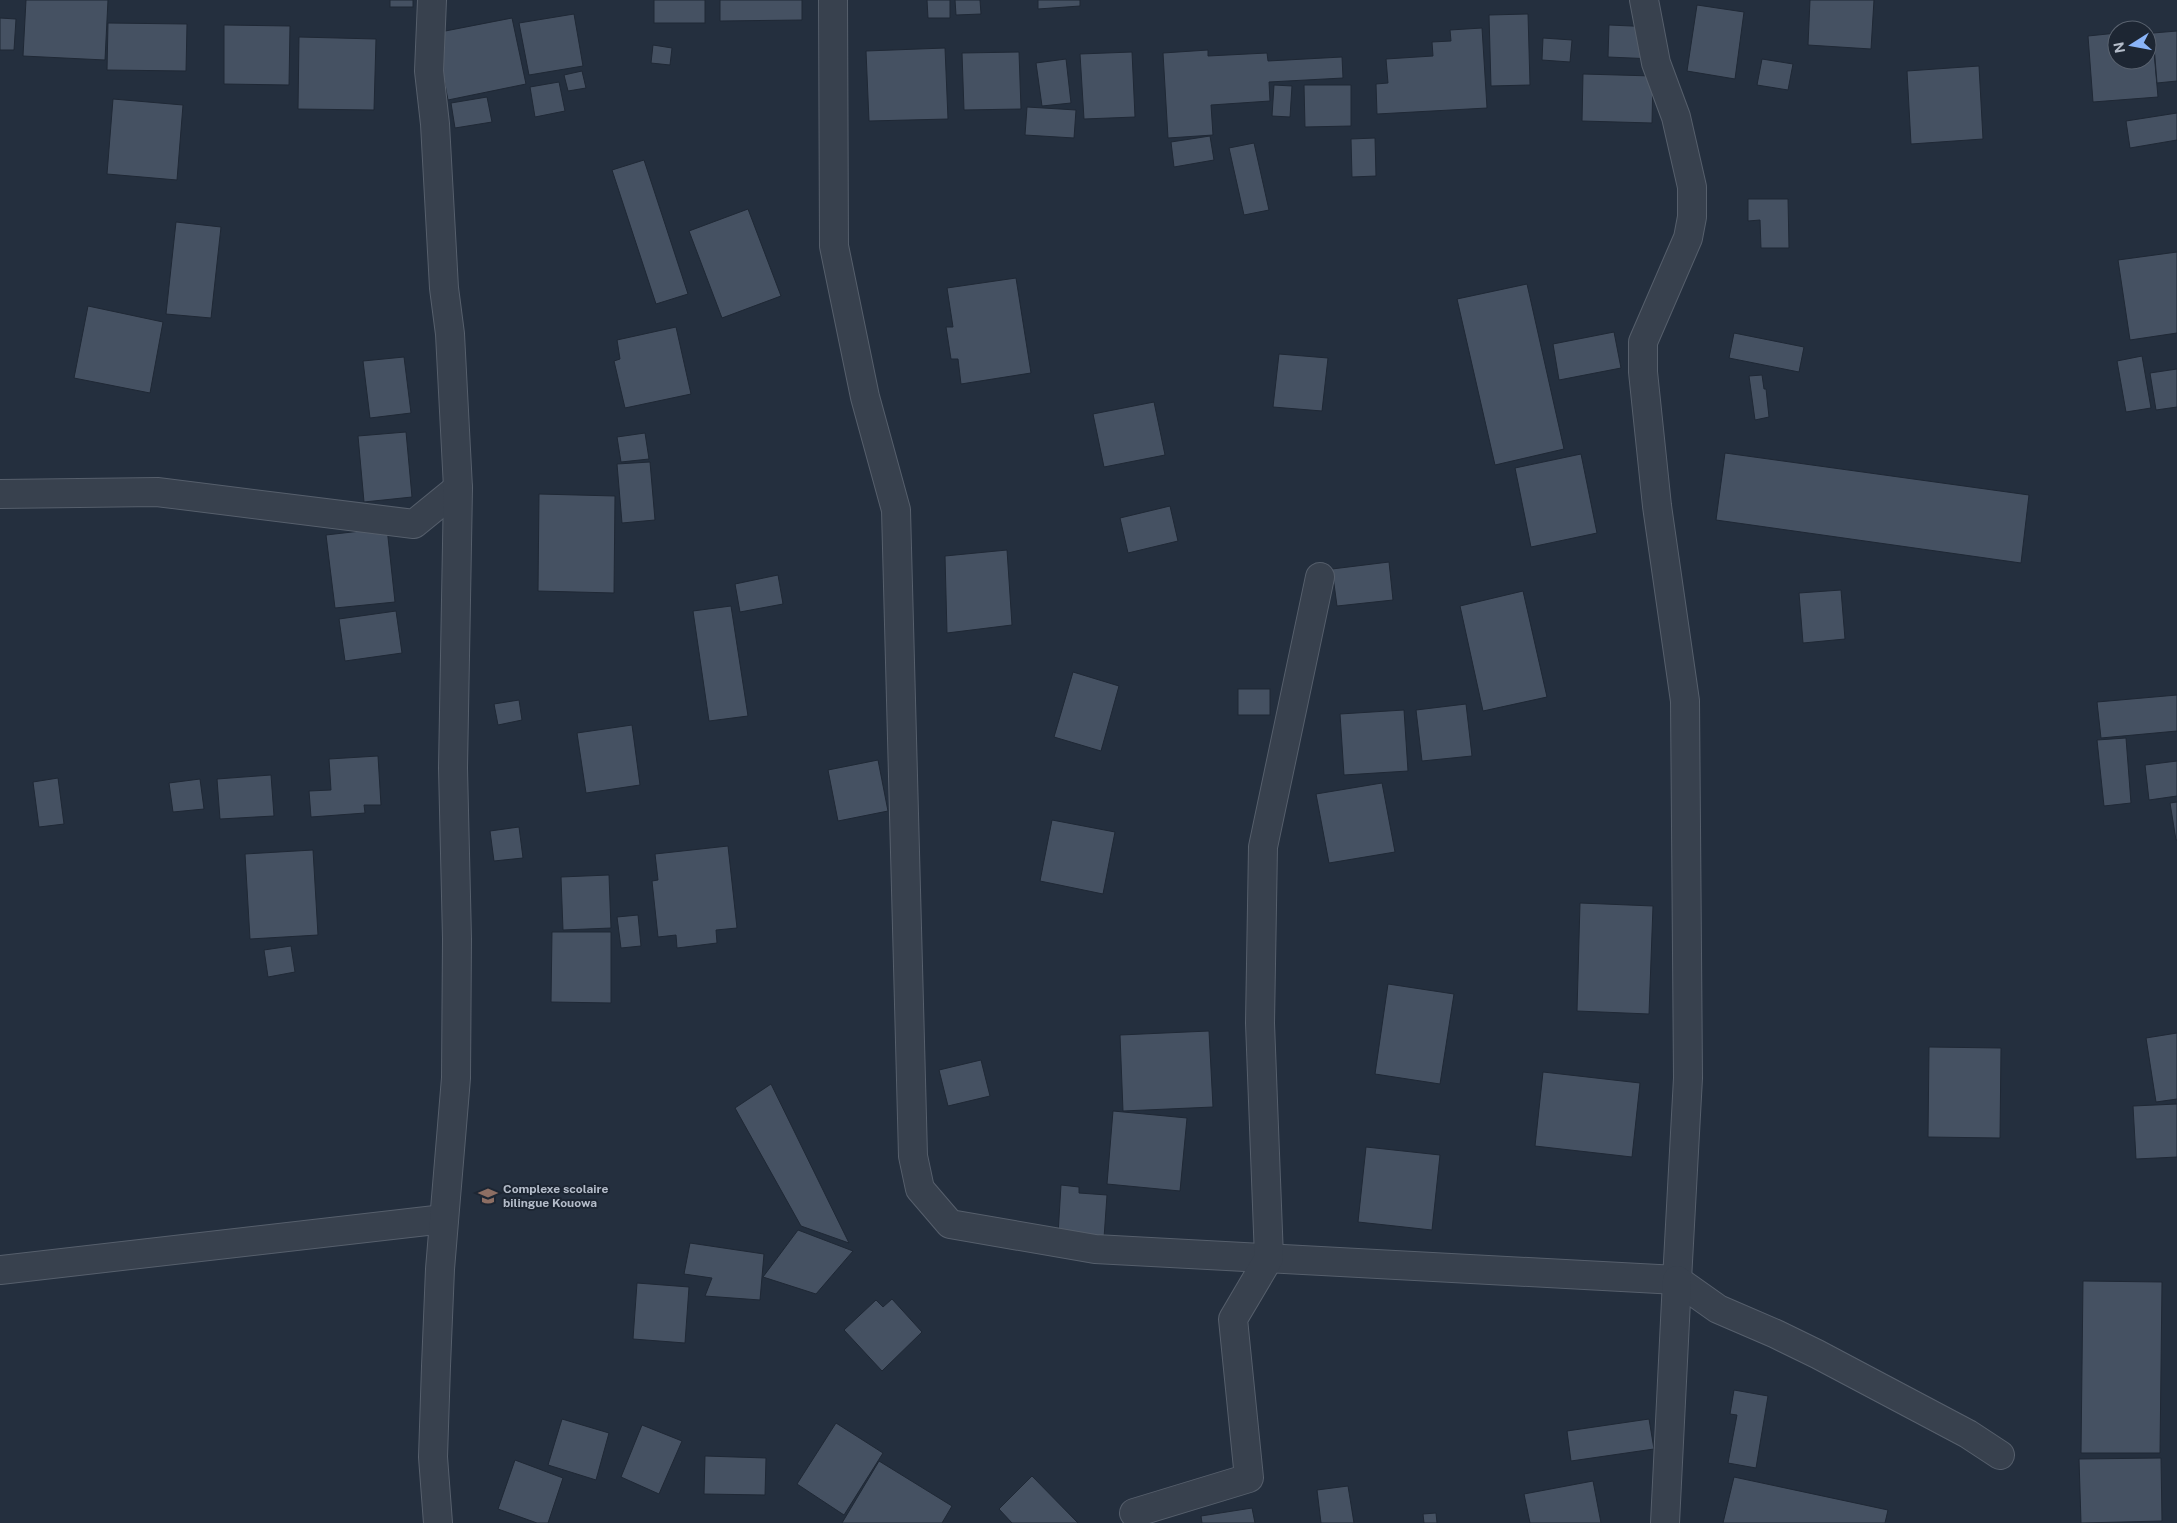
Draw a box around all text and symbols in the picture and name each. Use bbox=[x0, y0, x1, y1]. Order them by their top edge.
north arrow bbox=[2107, 20, 2157, 70]
text: N bbox=[2110, 41, 2128, 54]
place label: Complexe scolaire bilingue Kouowa bbox=[503, 1182, 609, 1210]
school or university icon: Complexe scolaire bilingue Kouowa bbox=[477, 1185, 499, 1207]

